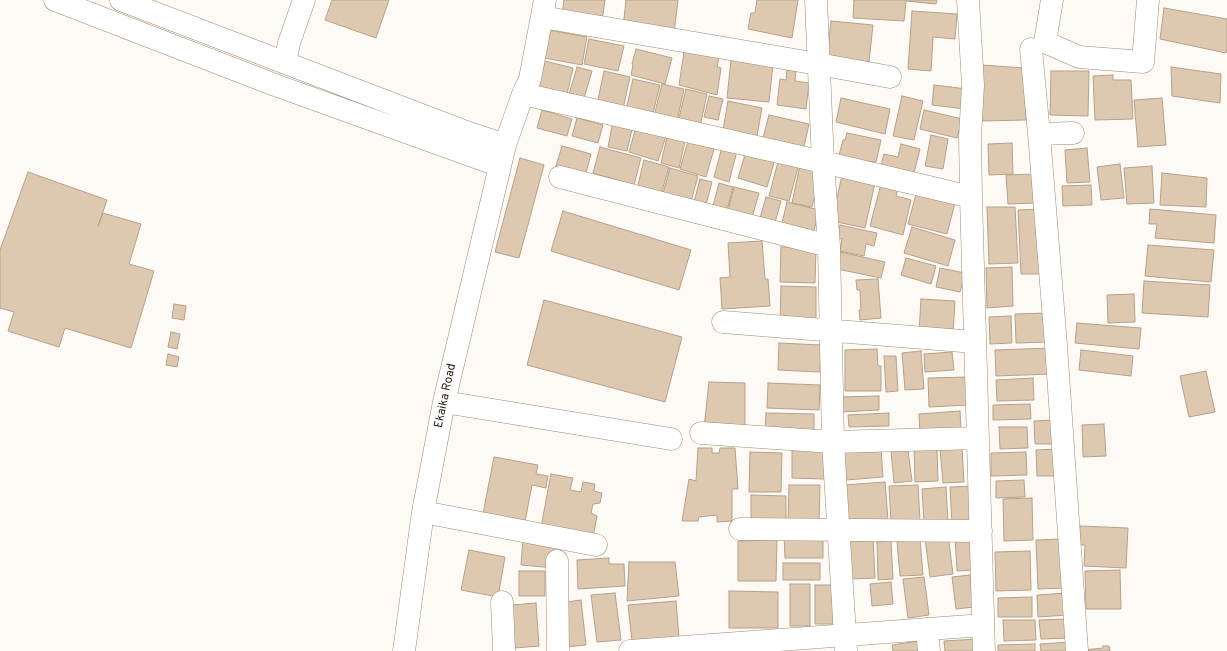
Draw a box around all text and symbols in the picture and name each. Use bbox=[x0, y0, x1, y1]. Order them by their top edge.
street label: Ekaika Road bbox=[432, 362, 460, 430]

